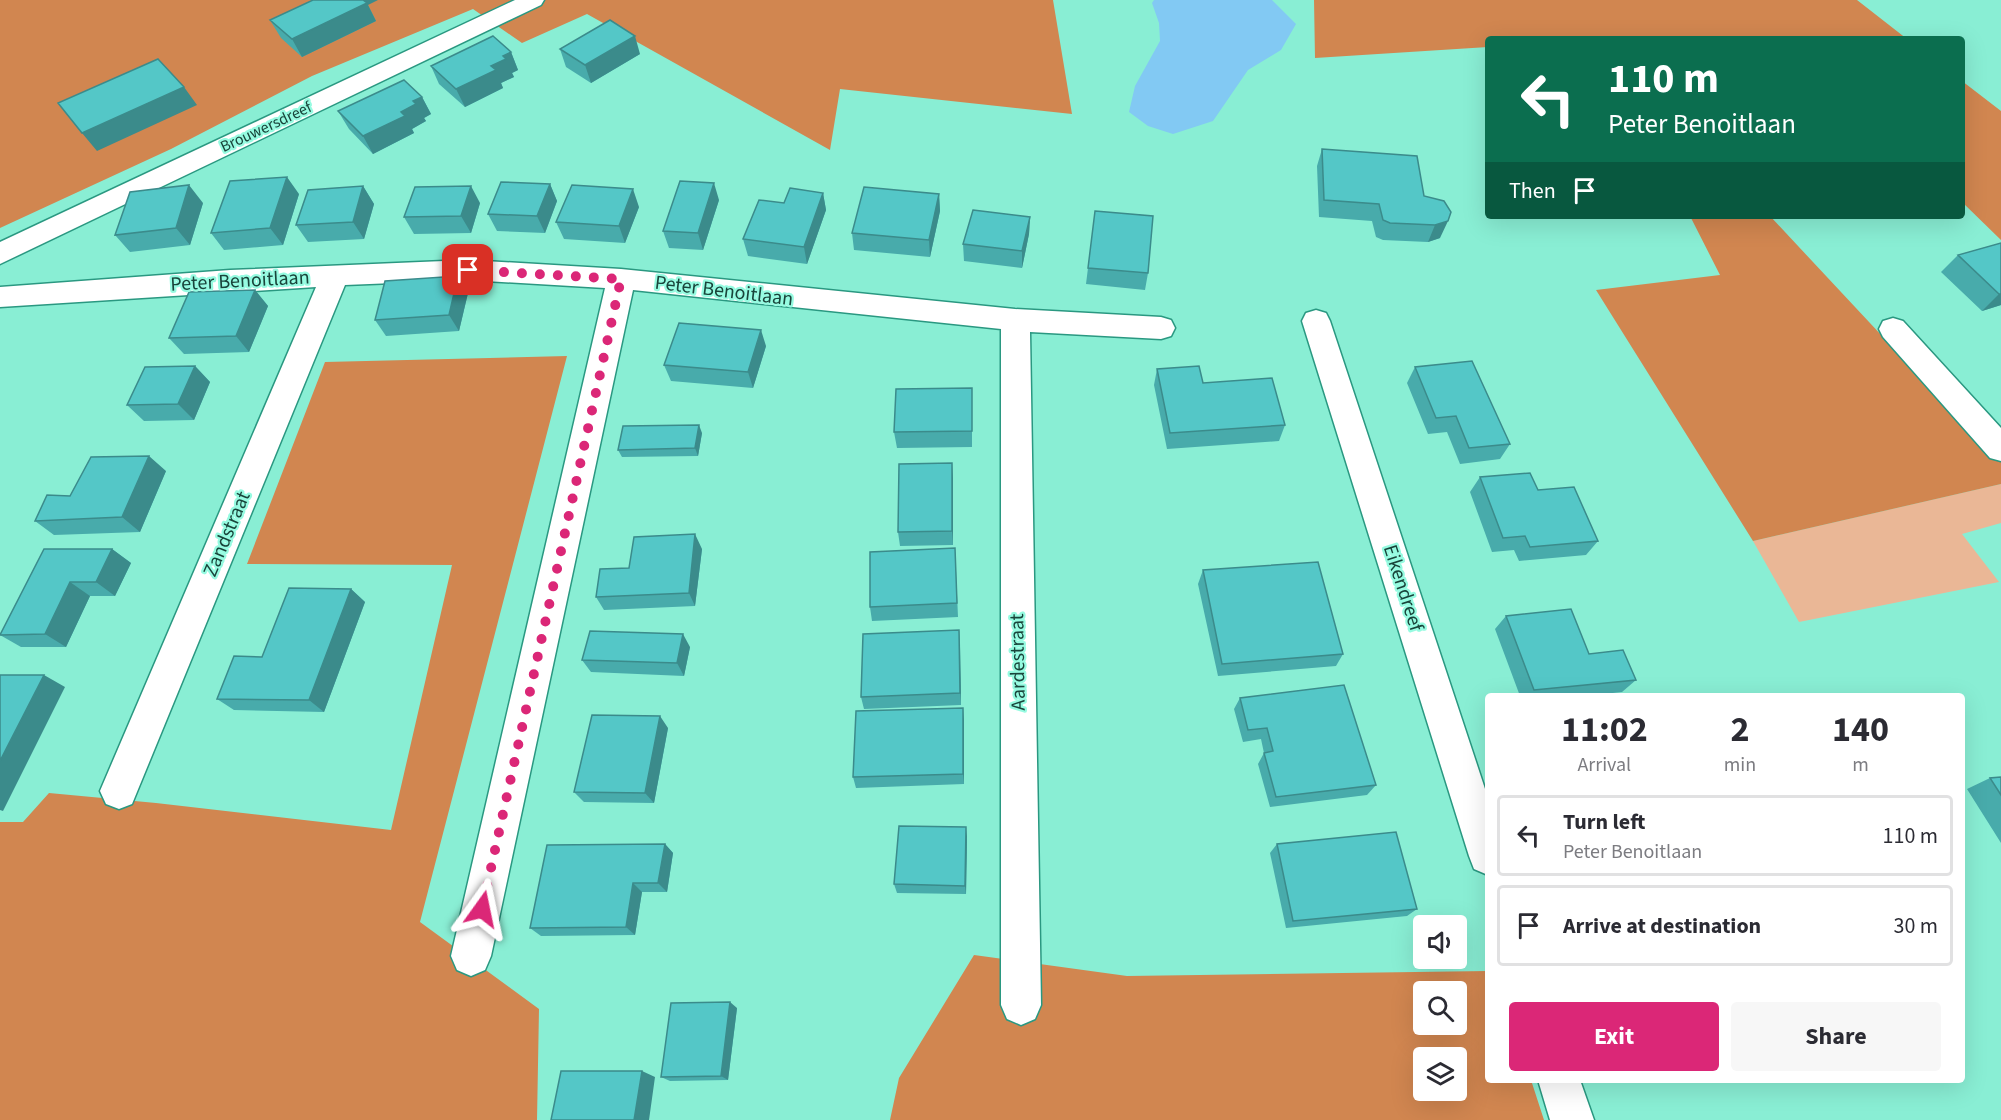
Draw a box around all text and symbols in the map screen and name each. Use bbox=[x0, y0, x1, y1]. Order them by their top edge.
text: 110 m bbox=[1608, 49, 1719, 109]
icon: left bbox=[1509, 60, 1587, 138]
street label: Brouwersdreef bbox=[217, 96, 316, 158]
text: Peter Benoitlaan bbox=[1608, 105, 1796, 144]
icon: arrive bbox=[1568, 174, 1601, 207]
text: Then bbox=[1509, 175, 1556, 207]
pin bbox=[442, 244, 493, 295]
icon: arrive bbox=[451, 253, 484, 286]
street label: Peter Benoitlaan bbox=[170, 263, 310, 299]
street label: Peter Benoitlaan bbox=[653, 269, 795, 313]
street label: Zandstraat bbox=[196, 487, 258, 581]
street label: Eikendreef bbox=[1376, 541, 1430, 636]
street label: Aardestraat bbox=[1003, 613, 1033, 711]
text: 11:02 bbox=[1561, 704, 1648, 755]
text: 2 bbox=[1730, 704, 1749, 755]
text: 140 bbox=[1832, 704, 1889, 755]
text: Arrival bbox=[1577, 751, 1631, 779]
text: min bbox=[1724, 751, 1756, 779]
text: m bbox=[1852, 751, 1869, 779]
text: Turn left bbox=[1563, 806, 1645, 838]
icon: left bbox=[1512, 819, 1545, 852]
text: 110 m bbox=[1883, 820, 1938, 852]
text: Peter Benoitlaan bbox=[1563, 838, 1702, 866]
position arrow bbox=[450, 877, 514, 941]
icon: arrive bbox=[1512, 909, 1545, 942]
text: Arrive at destination bbox=[1563, 910, 1761, 942]
text: 30 m bbox=[1893, 910, 1938, 942]
map controls bbox=[1413, 915, 1467, 1101]
button: sound bbox=[1413, 915, 1467, 969]
button: search bbox=[1413, 981, 1467, 1035]
button: Exit bbox=[1509, 1002, 1719, 1071]
button: Share bbox=[1731, 1002, 1941, 1071]
button: layers bbox=[1413, 1047, 1467, 1101]

